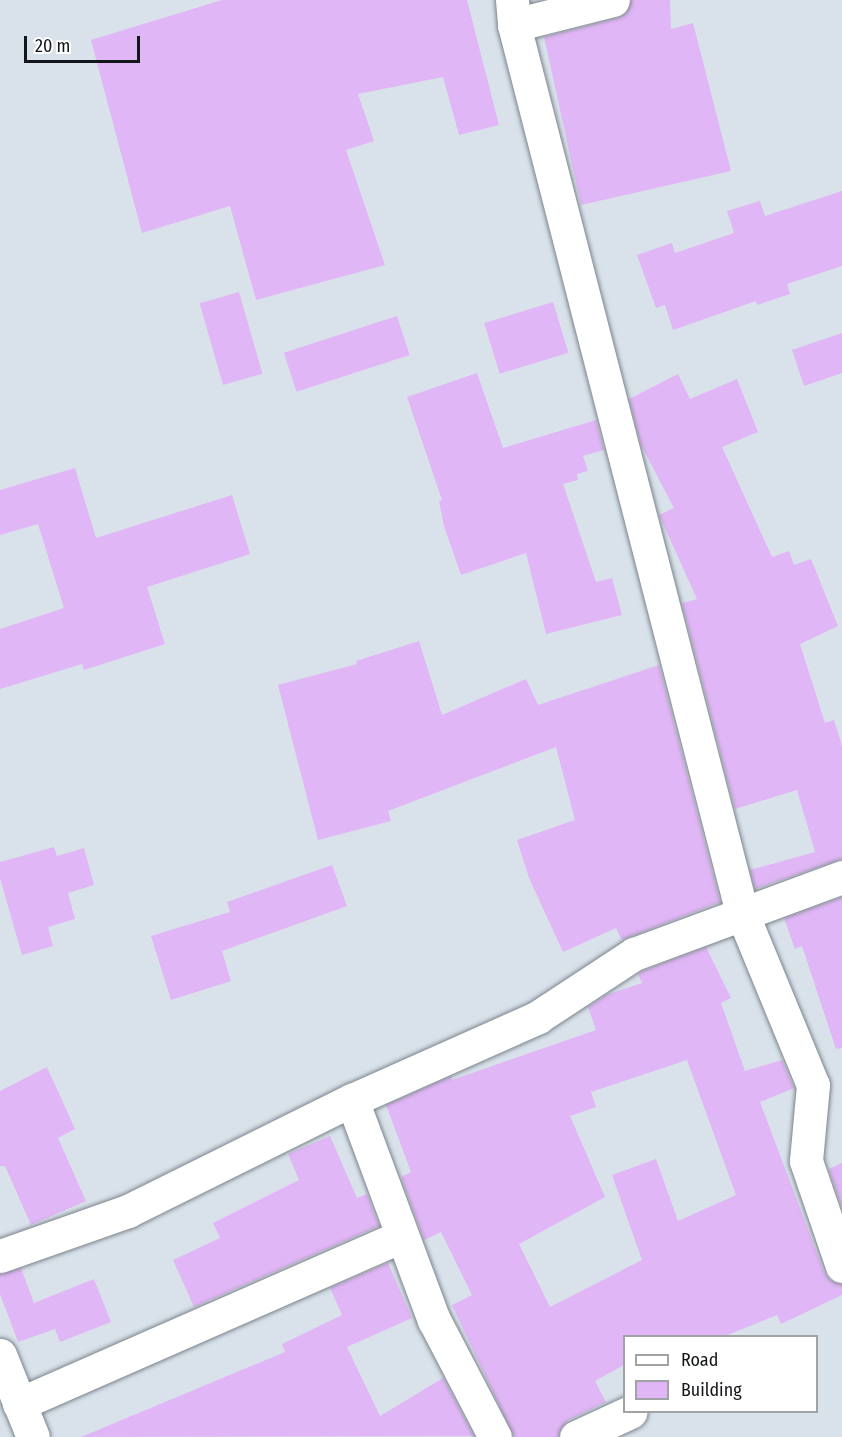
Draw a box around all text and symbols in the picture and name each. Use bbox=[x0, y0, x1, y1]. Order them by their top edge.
scale bar bbox=[27, 24, 142, 62]
text: 20 m bbox=[35, 35, 70, 57]
legend bbox=[623, 1335, 818, 1413]
text: Road bbox=[681, 1349, 718, 1371]
text: Building bbox=[681, 1379, 742, 1401]

